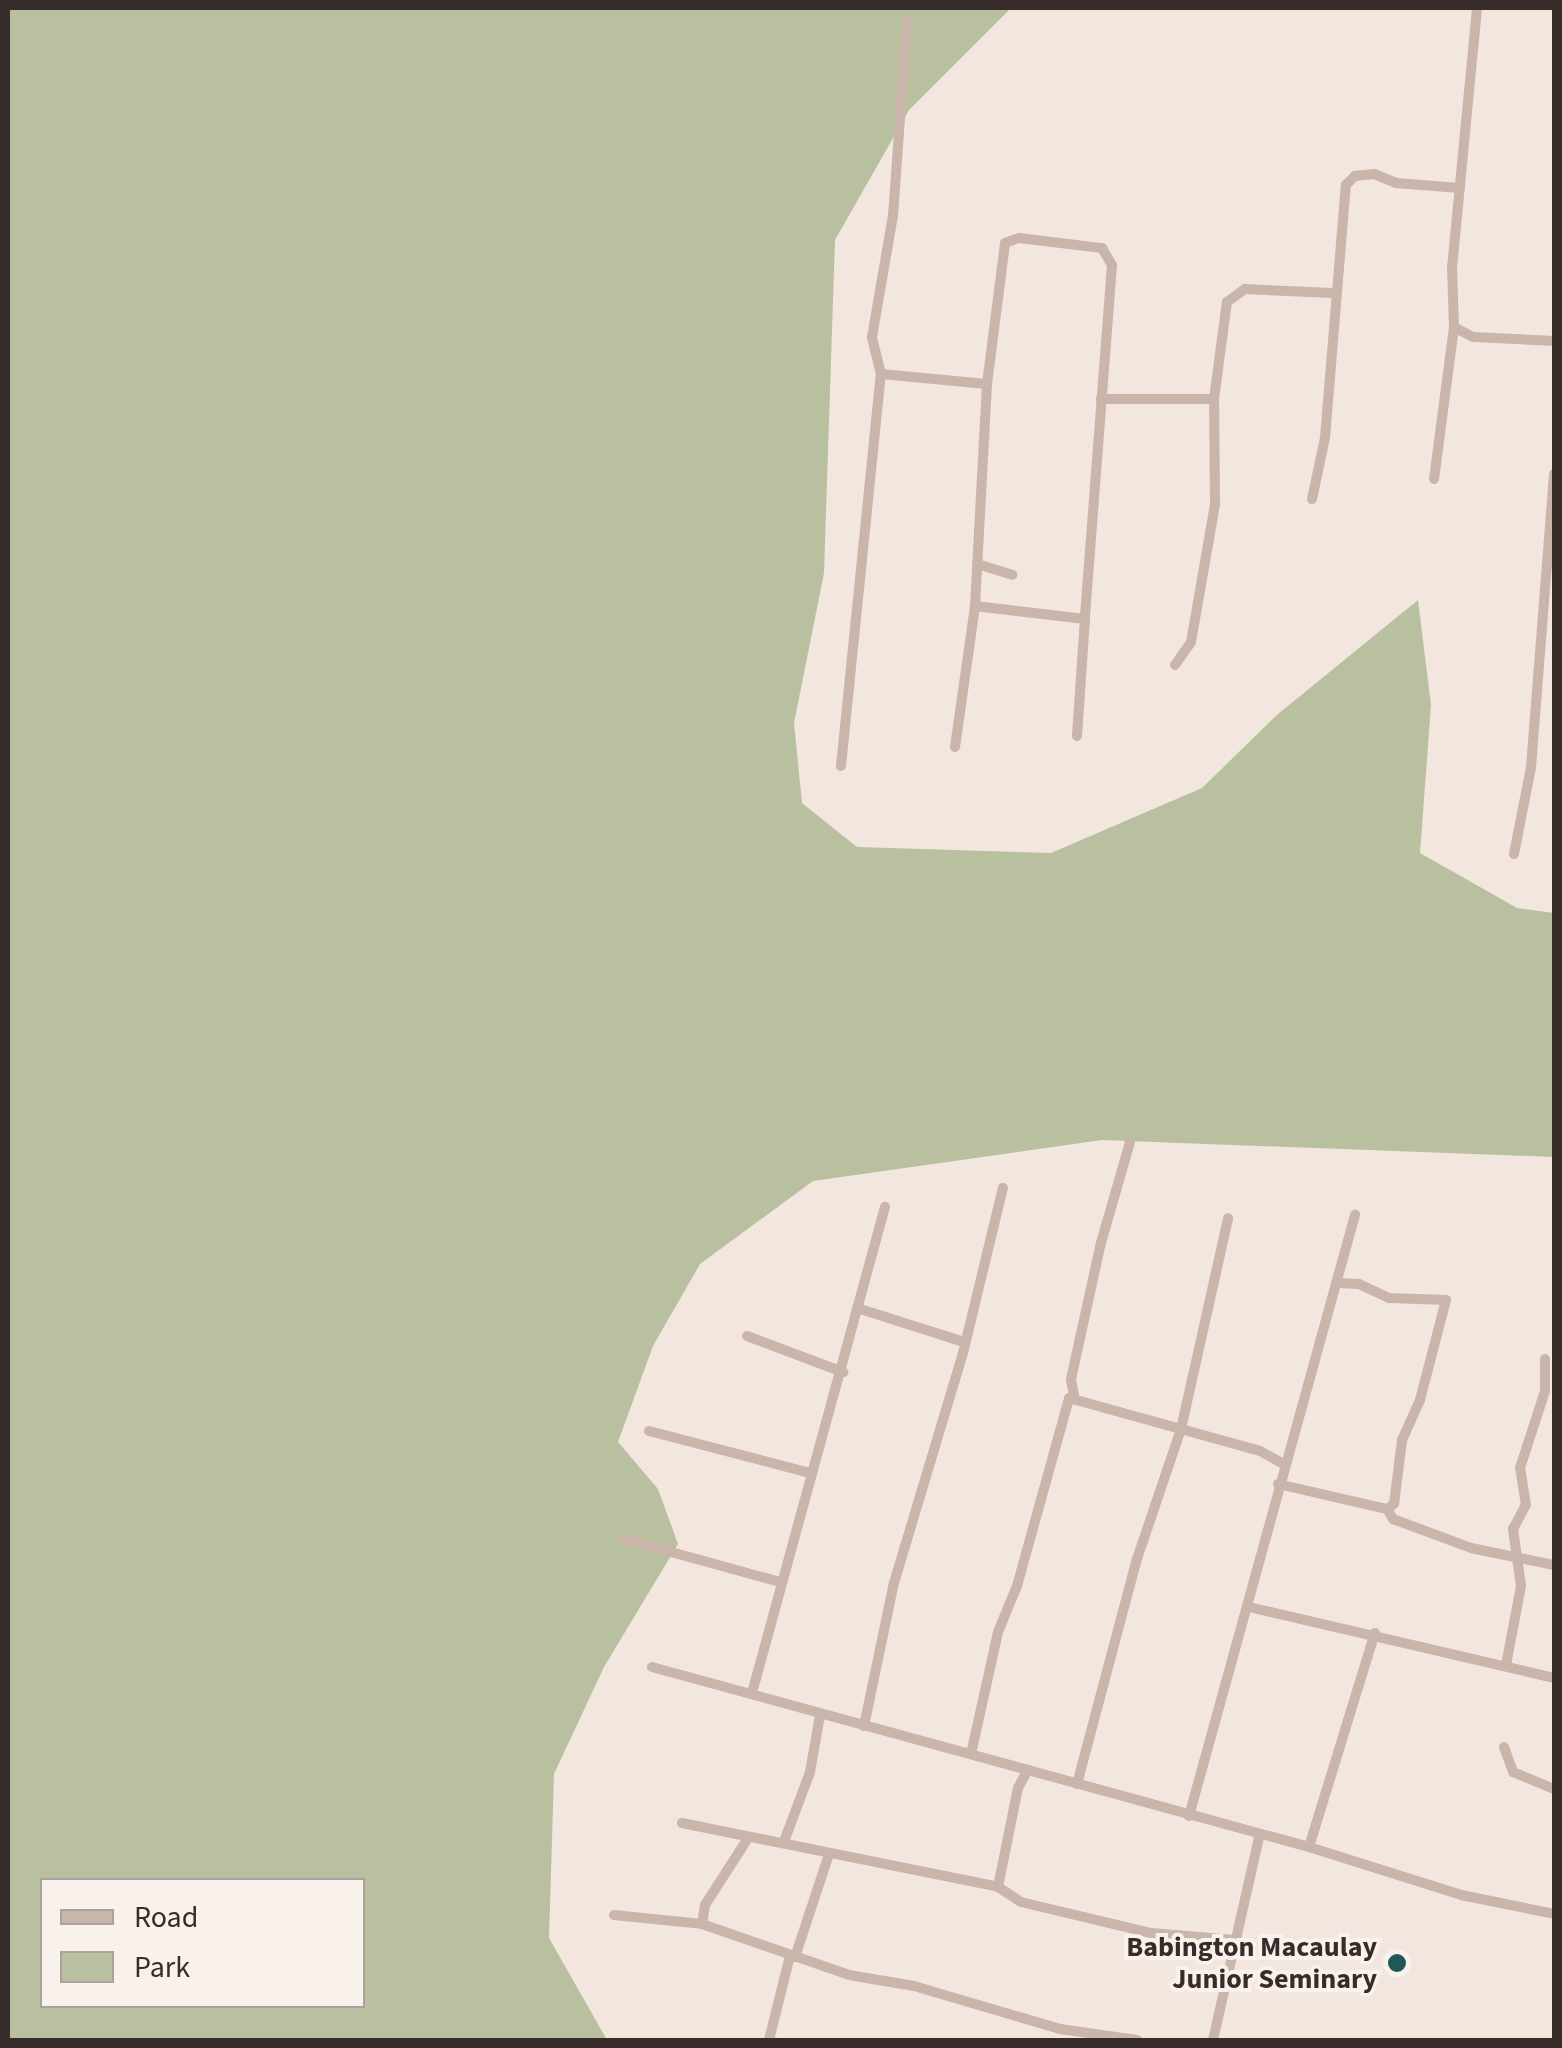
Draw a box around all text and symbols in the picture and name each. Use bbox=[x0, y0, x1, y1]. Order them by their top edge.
legend bbox=[40, 1878, 365, 2008]
text: Road bbox=[134, 1896, 198, 1939]
place label: Babington Macaulay Junior Seminary bbox=[1126, 1930, 1377, 1996]
text: Park bbox=[134, 1946, 190, 1989]
marker: Babington Macaulay Junior Seminary bbox=[1386, 1952, 1408, 1974]

